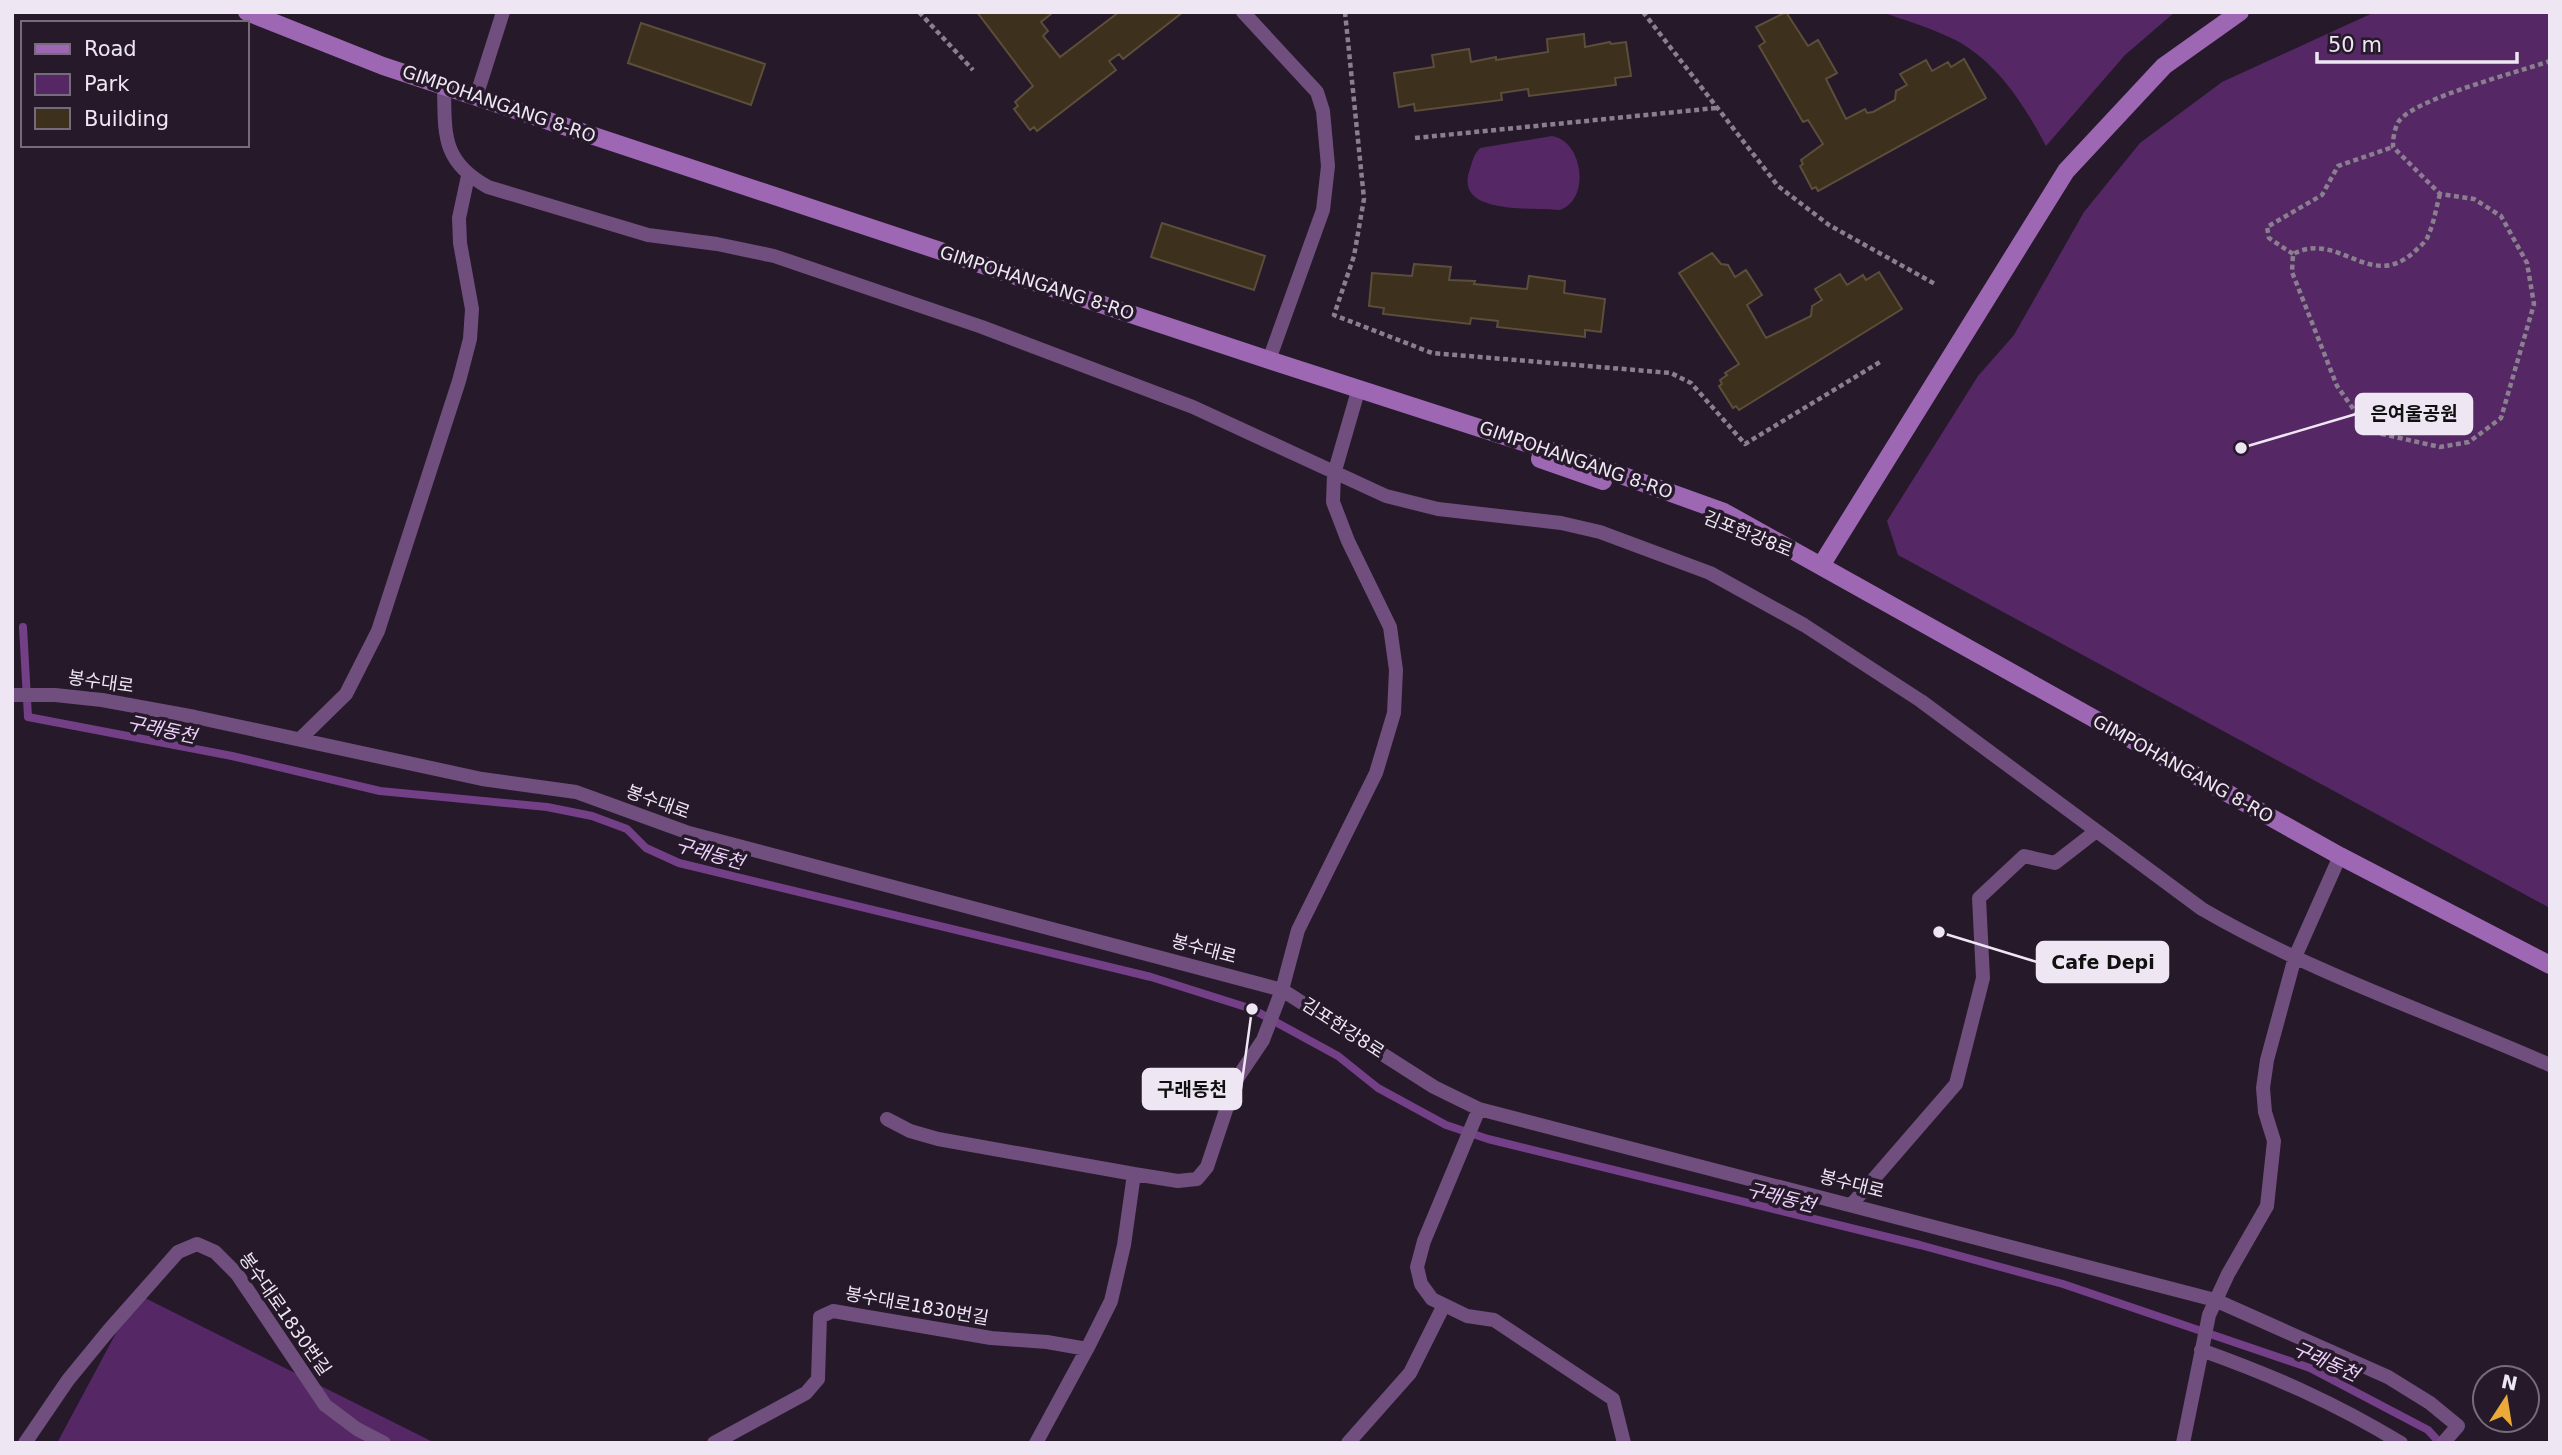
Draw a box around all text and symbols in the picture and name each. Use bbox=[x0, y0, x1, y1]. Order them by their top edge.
legend bbox=[21, 21, 248, 147]
scale bar bbox=[2317, 21, 2516, 65]
text: 50 m bbox=[2328, 33, 2382, 57]
text: Road bbox=[84, 37, 137, 61]
street label: GIMPOHANGANG 8-RO bbox=[400, 61, 599, 147]
text: Park bbox=[84, 72, 130, 96]
text: Building bbox=[84, 107, 169, 131]
street label: GIMPOHANGANG 8-RO bbox=[937, 241, 1137, 324]
callout: 은여울공원 bbox=[2356, 394, 2472, 434]
text: 은여울공원 bbox=[2370, 402, 2458, 424]
street label: GIMPOHANGANG 8-RO bbox=[1477, 417, 1676, 503]
street label: 김포한강8로 bbox=[1701, 506, 1796, 561]
street label: 봉수대로 bbox=[67, 666, 135, 697]
street label: GIMPOHANGANG 8-RO bbox=[2089, 710, 2277, 827]
water label: 구래동천 bbox=[126, 711, 200, 747]
street label: 봉수대로 bbox=[623, 780, 693, 823]
water label: 구래동천 bbox=[673, 833, 748, 874]
street label: 봉수대로 bbox=[1169, 930, 1239, 967]
callout: Cafe Depi bbox=[2037, 942, 2168, 982]
text: Cafe Depi bbox=[2051, 951, 2155, 973]
street label: 김포한강8로 bbox=[1298, 993, 1389, 1062]
callout: 구래동천 bbox=[1143, 1069, 1241, 1109]
text: 구래동천 bbox=[1157, 1078, 1227, 1100]
street label: 봉수대로 bbox=[1817, 1165, 1887, 1202]
water label: 구래동천 bbox=[1744, 1178, 1819, 1216]
street label: 봉수대로1830번길 bbox=[235, 1248, 336, 1379]
street label: 봉수대로1830번길 bbox=[844, 1283, 990, 1328]
water label: 구래동천 bbox=[2290, 1337, 2364, 1386]
north arrow bbox=[2471, 1364, 2541, 1434]
text: N bbox=[2499, 1370, 2520, 1395]

